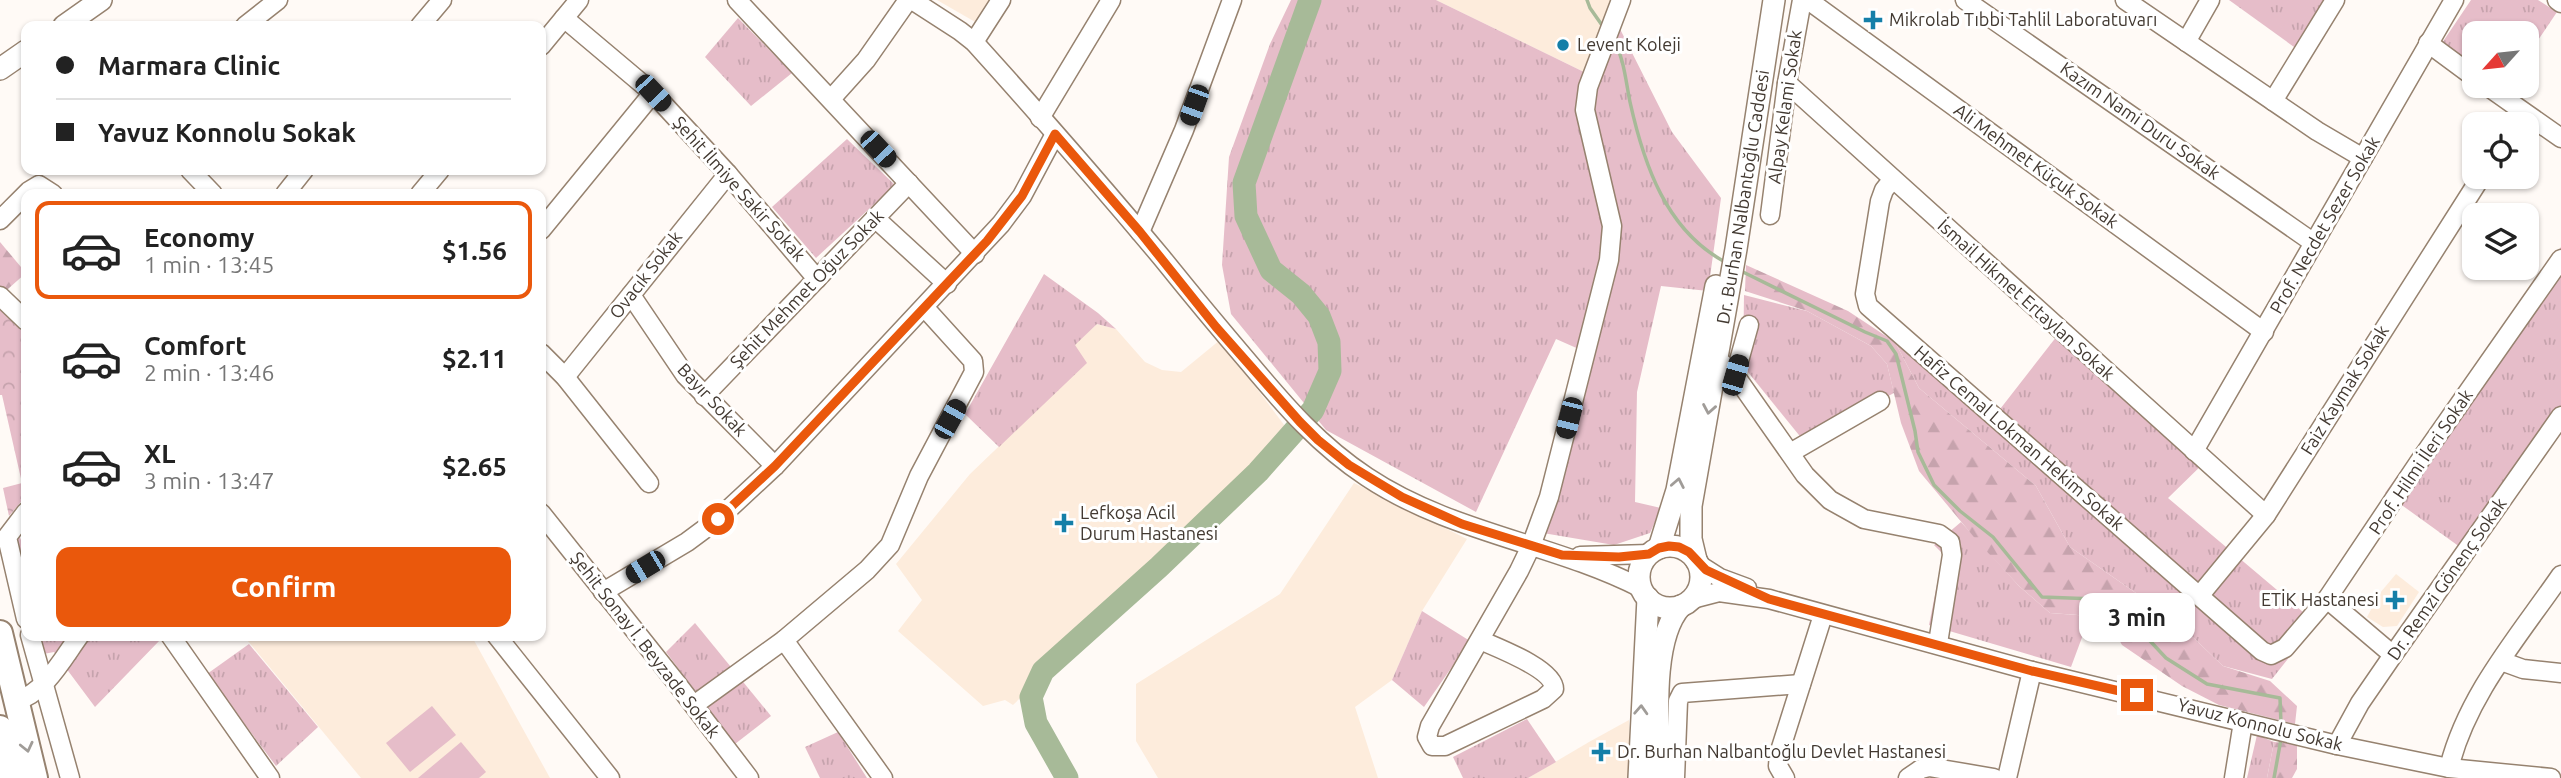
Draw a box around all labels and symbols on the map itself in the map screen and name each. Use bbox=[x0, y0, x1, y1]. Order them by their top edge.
place label: Mikrolab Tıbbi Tahlil Laboratuvarı bbox=[1889, 9, 2157, 29]
marker: Mikrolab Tıbbi Tahlil Laboratuvarı bbox=[1863, 10, 1883, 30]
north arrow bbox=[2462, 21, 2539, 98]
street label: Alpay Kelami Sokak bbox=[1763, 29, 1805, 185]
place label: Levent Koleji bbox=[1577, 34, 1681, 54]
marker: Levent Koleji bbox=[1555, 37, 1571, 53]
street label: Kazım Nami Duru Sokak bbox=[2057, 57, 2224, 183]
street label: Dr. Burhan Nalbantoğlu Caddesi bbox=[1712, 68, 1772, 326]
car bbox=[631, 70, 676, 116]
car bbox=[1177, 82, 1212, 128]
street label: Ali Mehmet Küçuk Sokak bbox=[1951, 99, 2122, 231]
street label: Şehit İlmiye Sakir Sokak bbox=[670, 112, 810, 265]
car bbox=[856, 126, 901, 172]
street label: Prof. Necdet Sezer Sokak bbox=[2265, 132, 2383, 317]
street label: Şehit Mehmet Oğuz Sokak bbox=[725, 205, 887, 372]
street label: İsmail Hikmet Ertaylan Sokak bbox=[1934, 215, 2119, 384]
street label: Ovacık Sokak bbox=[605, 227, 686, 322]
street label: Faiz Kaymak Sokak bbox=[2296, 321, 2392, 458]
street label: Hafiz Cemal Lokman Hekim Sokak bbox=[1911, 341, 2128, 534]
car bbox=[1720, 352, 1751, 398]
street label: Bayır Sokak bbox=[674, 359, 751, 440]
street label: Prof. Hilmi İleri Sokak bbox=[2364, 385, 2476, 538]
car bbox=[1554, 395, 1585, 441]
car bbox=[931, 396, 970, 442]
one-way arrow bbox=[1702, 403, 1717, 415]
one-way arrow bbox=[1670, 477, 1685, 489]
street label: Dr. Remzi Gönenç Sokak bbox=[2382, 493, 2510, 663]
place label: Lefkoşa Acil Durum Hastanesi bbox=[1080, 502, 1218, 543]
route start bbox=[702, 503, 734, 535]
marker: Lefkoşa Acil Durum Hastanesi bbox=[1054, 513, 1074, 533]
car bbox=[622, 547, 669, 587]
street label: Şehit Sonay İ. Beyzade Sokak bbox=[567, 548, 725, 741]
place label: ETİK Hastanesi bbox=[2261, 589, 2379, 609]
marker: ETİK Hastanesi bbox=[2385, 590, 2405, 610]
callout: 3 min bbox=[2079, 594, 2195, 642]
route end bbox=[2121, 679, 2153, 711]
street label: Yavuz Konnolu Sokak bbox=[2176, 694, 2345, 754]
one-way arrow bbox=[1634, 704, 1649, 715]
one-way arrow bbox=[19, 740, 33, 752]
place label: Dr. Burhan Nalbantoğlu Devlet Hastanesi bbox=[1617, 741, 1946, 761]
marker: Dr. Burhan Nalbantoğlu Devlet Hastanesi bbox=[1591, 742, 1611, 762]

